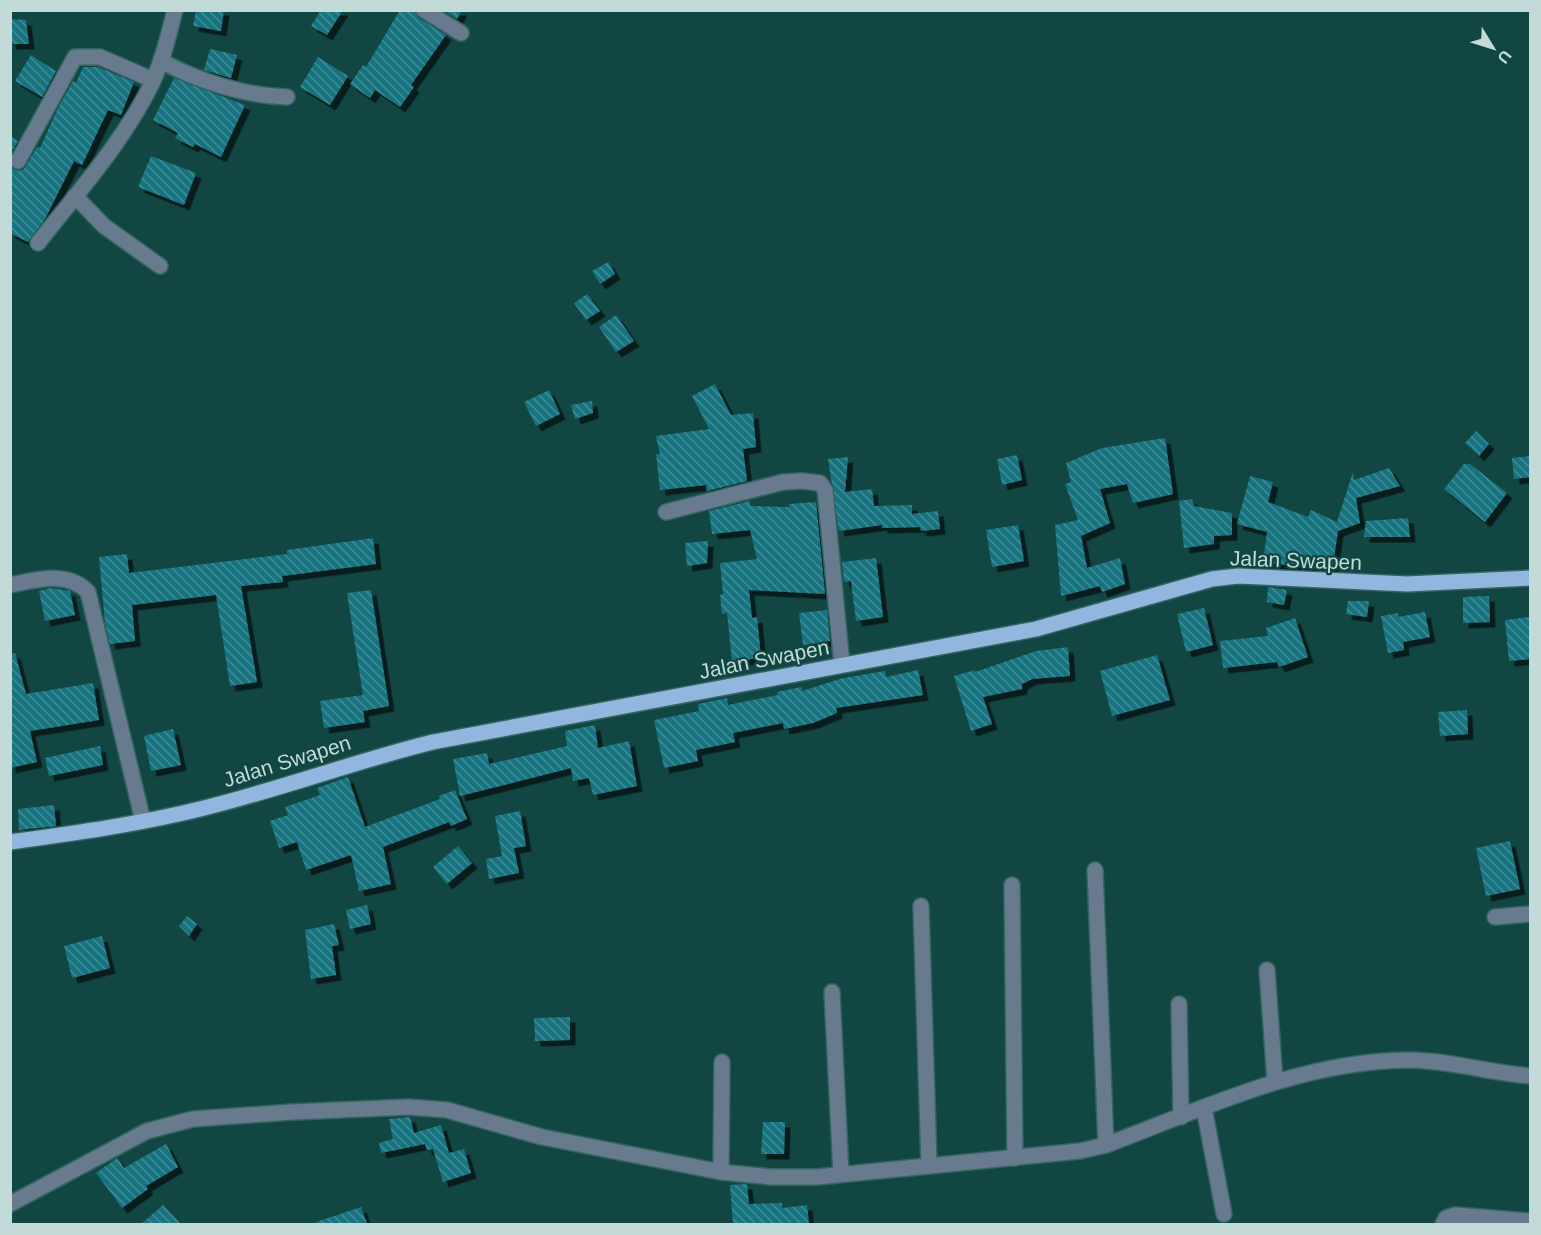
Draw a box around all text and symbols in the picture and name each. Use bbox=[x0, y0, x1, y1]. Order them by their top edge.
north arrow bbox=[1463, 18, 1523, 78]
text: U bbox=[1494, 47, 1515, 67]
street label: Jalan Swapen bbox=[1230, 546, 1362, 574]
street label: Jalan Swapen bbox=[697, 635, 831, 683]
street label: Jalan Swapen bbox=[221, 731, 353, 791]

